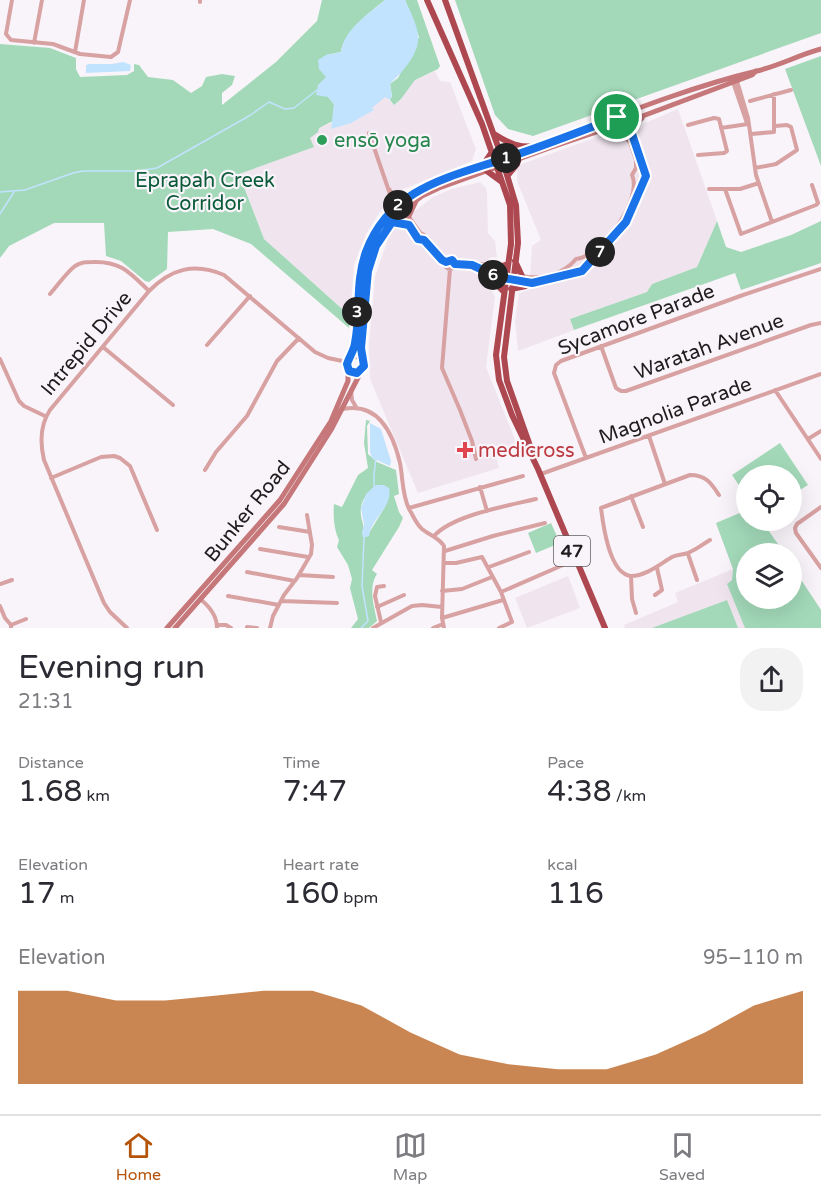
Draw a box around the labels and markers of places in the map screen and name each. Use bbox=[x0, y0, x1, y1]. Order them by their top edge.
pin bbox=[591, 91, 642, 142]
place label: ensō yoga bbox=[334, 129, 431, 153]
marker: ensō yoga bbox=[315, 133, 329, 147]
pin: 1 bbox=[491, 143, 521, 173]
pin: 2 bbox=[383, 190, 413, 220]
pin: 7 bbox=[585, 237, 615, 267]
pin: 6 bbox=[478, 260, 508, 290]
pin: 3 bbox=[342, 297, 372, 327]
place label: medicross bbox=[478, 439, 575, 463]
marker: medicross bbox=[456, 441, 474, 459]

